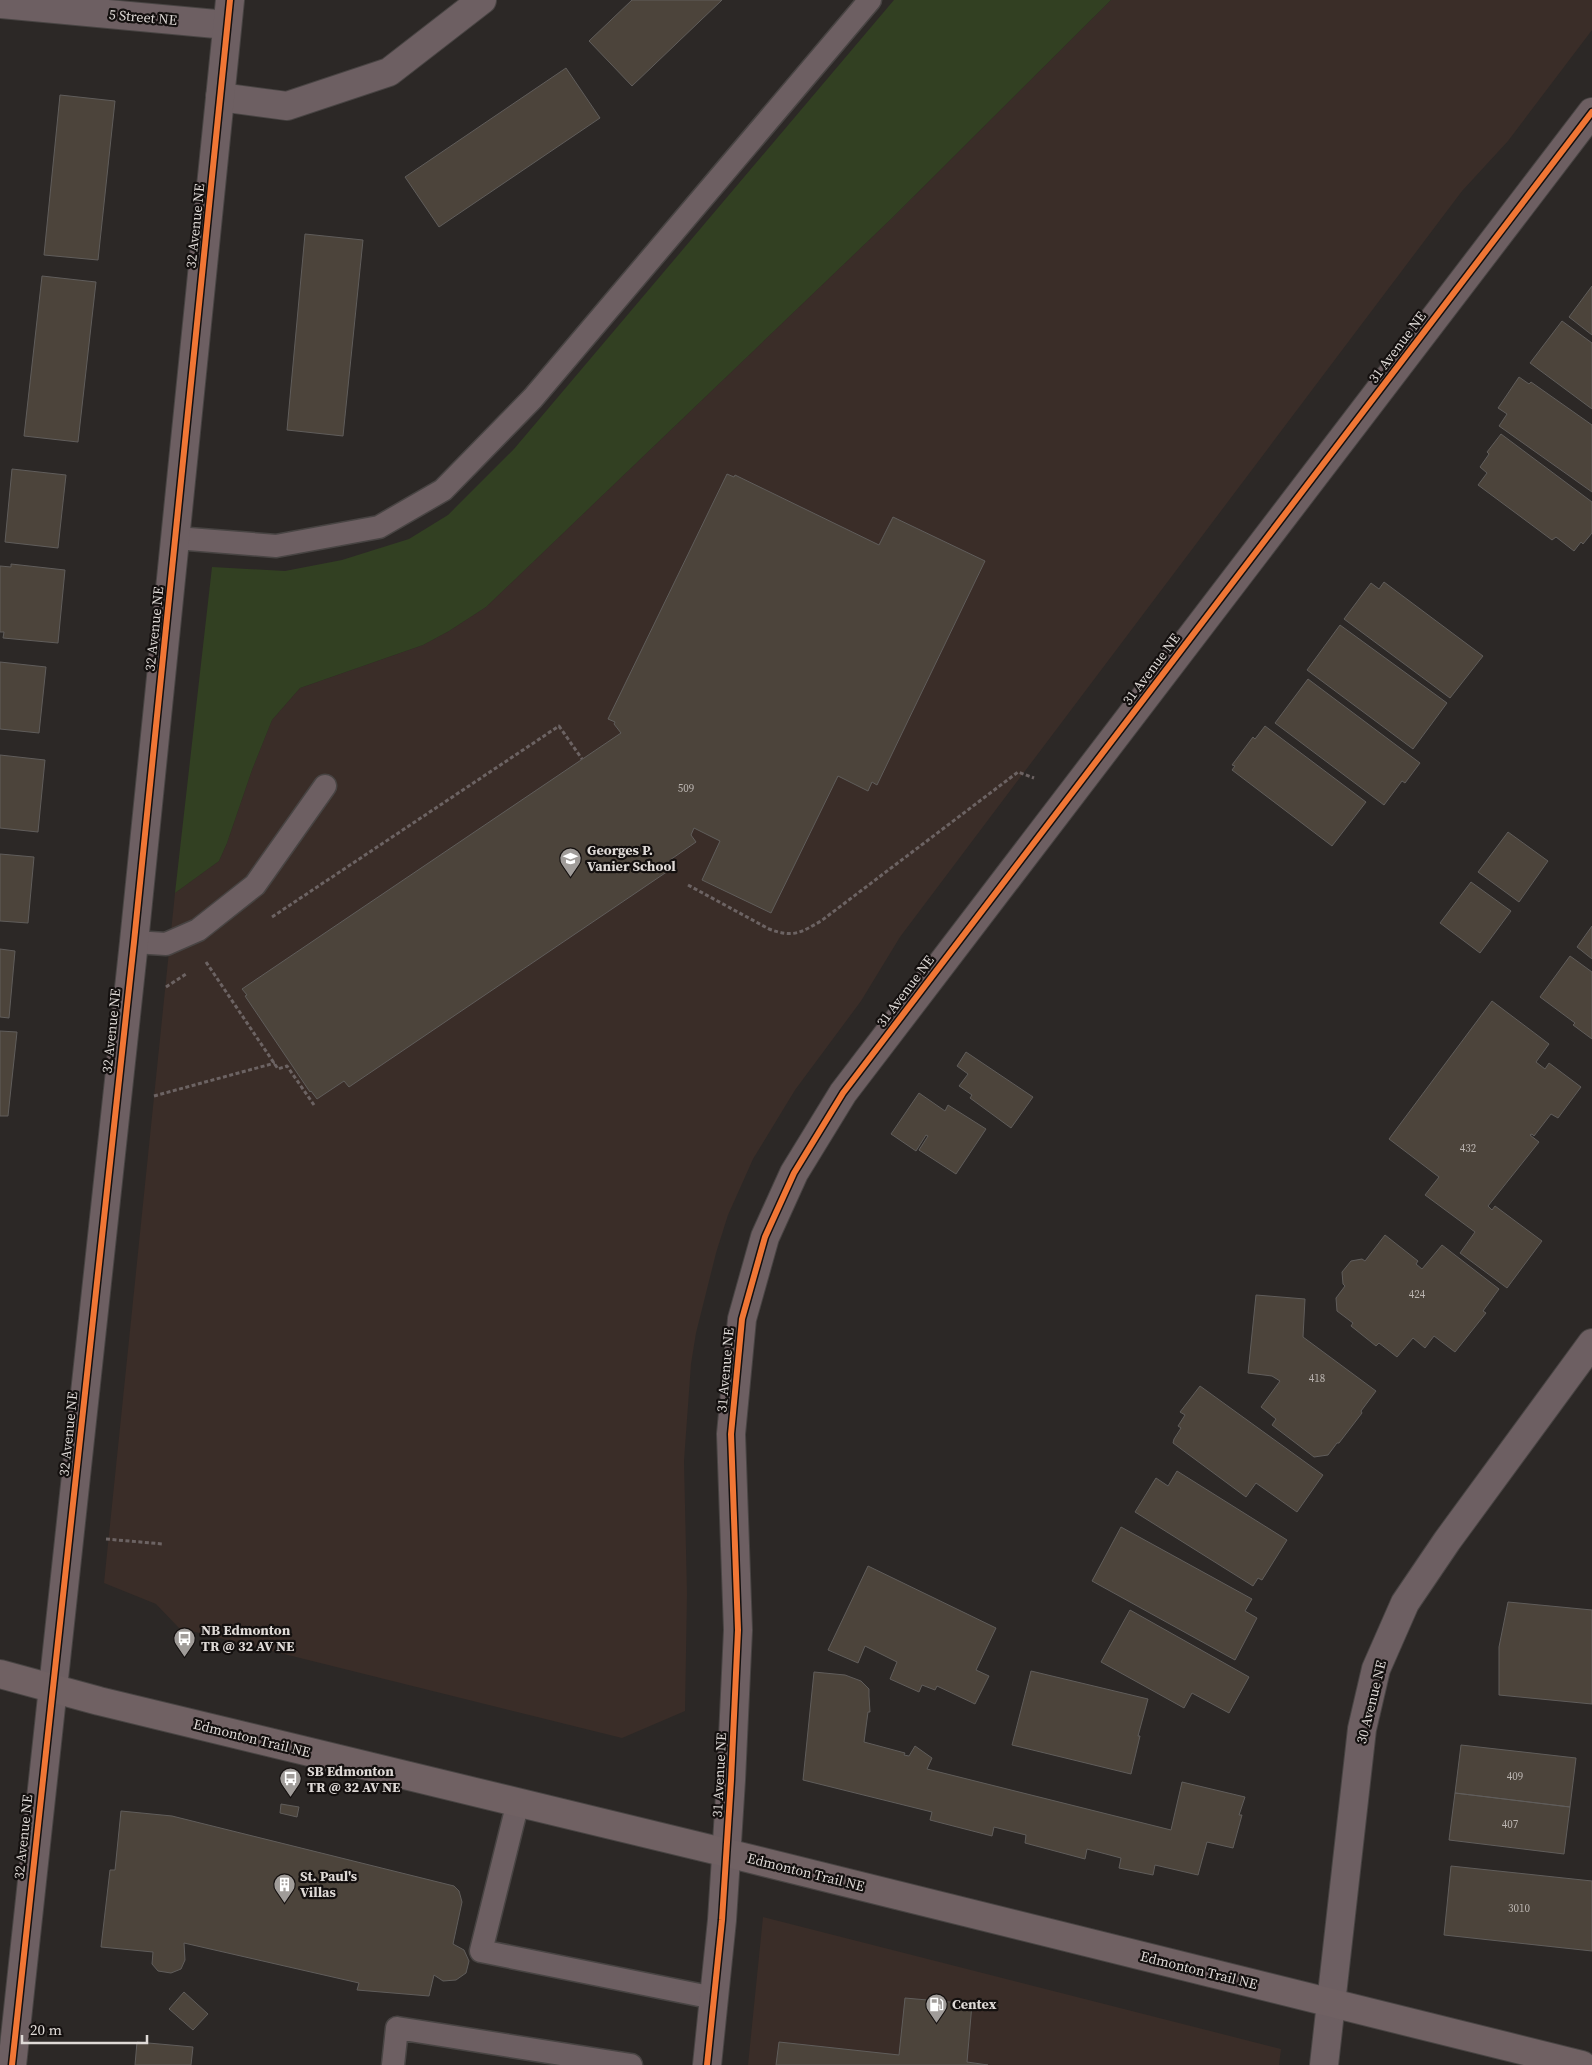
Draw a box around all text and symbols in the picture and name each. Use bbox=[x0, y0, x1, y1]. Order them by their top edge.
street label: 5 Street NE bbox=[108, 4, 178, 30]
street label: 32 Avenue NE bbox=[181, 183, 209, 269]
street label: 31 Avenue NE bbox=[1363, 307, 1431, 387]
street label: 32 Avenue NE bbox=[140, 586, 168, 672]
street label: 31 Avenue NE bbox=[1117, 629, 1185, 709]
house number: 509 bbox=[678, 781, 694, 796]
place label: Georges P. Vanier School bbox=[587, 840, 676, 876]
school or university icon: Georges P. Vanier School bbox=[559, 846, 583, 877]
street label: 31 Avenue NE bbox=[871, 951, 939, 1031]
street label: 32 Avenue NE bbox=[97, 988, 125, 1074]
house number: 432 bbox=[1460, 1141, 1477, 1156]
house number: 424 bbox=[1409, 1287, 1426, 1302]
street label: 31 Avenue NE bbox=[711, 1327, 739, 1413]
house number: 418 bbox=[1309, 1371, 1325, 1386]
street label: 32 Avenue NE bbox=[54, 1391, 82, 1477]
place label: NB Edmonton TR @ 32 AV NE bbox=[201, 1620, 294, 1656]
bus stop icon: NB Edmonton TR @ 32 AV NE bbox=[173, 1626, 197, 1657]
street label: 30 Avenue NE bbox=[1351, 1658, 1391, 1746]
street label: Edmonton Trail NE bbox=[191, 1714, 313, 1762]
street label: 31 Avenue NE bbox=[707, 1732, 731, 1818]
place label: SB Edmonton TR @ 32 AV NE bbox=[307, 1761, 400, 1797]
bus stop icon: SB Edmonton TR @ 32 AV NE bbox=[279, 1767, 303, 1798]
house number: 409 bbox=[1507, 1769, 1523, 1784]
street label: 32 Avenue NE bbox=[9, 1794, 37, 1880]
house number: 407 bbox=[1502, 1817, 1519, 1832]
street label: Edmonton Trail NE bbox=[745, 1848, 867, 1896]
place label: St. Paul's Villas bbox=[300, 1866, 358, 1902]
building icon: St. Paul's Villas bbox=[272, 1872, 296, 1903]
house number: 3010 bbox=[1508, 1901, 1530, 1916]
street label: Edmonton Trail NE bbox=[1138, 1946, 1260, 1994]
fuel station icon: Centex bbox=[924, 1992, 948, 2023]
place label: Centex bbox=[952, 1994, 997, 2014]
scale bar bbox=[22, 2012, 148, 2044]
text: 20 m bbox=[30, 2019, 62, 2040]

